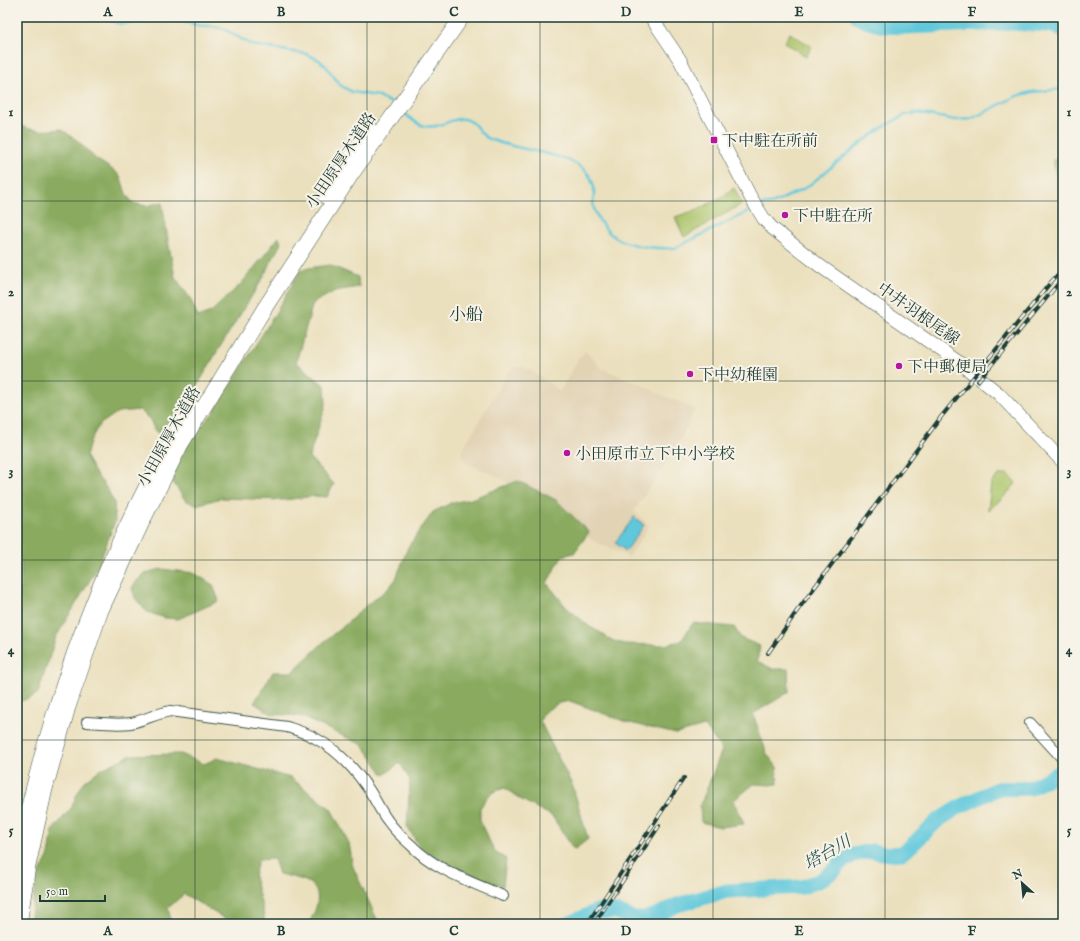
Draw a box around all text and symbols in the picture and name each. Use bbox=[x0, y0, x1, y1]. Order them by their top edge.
text: A bbox=[103, 4, 114, 21]
text: B bbox=[277, 4, 286, 21]
text: C bbox=[449, 4, 459, 21]
text: D bbox=[621, 4, 632, 21]
text: E bbox=[794, 4, 804, 21]
text: F bbox=[968, 4, 977, 21]
text: 1 bbox=[9, 104, 14, 121]
text: 1 bbox=[1067, 104, 1072, 121]
street label: 小田原厚木道路 bbox=[302, 109, 381, 213]
place label: 下中駐在所前 bbox=[722, 132, 818, 152]
marker: 下中駐在所前 bbox=[709, 135, 719, 145]
place label: 下中駐在所 bbox=[793, 207, 873, 227]
marker: 下中駐在所 bbox=[780, 210, 790, 220]
street label: 中井羽根尾線 bbox=[873, 279, 963, 350]
text: 2 bbox=[8, 284, 14, 301]
text: 2 bbox=[1066, 284, 1072, 301]
district label: 小船 bbox=[449, 305, 483, 326]
place label: 下中郵便局 bbox=[907, 358, 987, 378]
marker: 下中郵便局 bbox=[894, 361, 904, 371]
place label: 下中幼稚園 bbox=[698, 366, 778, 386]
marker: 下中幼稚園 bbox=[685, 369, 695, 379]
street label: 小田原厚木道路 bbox=[134, 383, 206, 491]
place label: 小田原市立下中小学校 bbox=[575, 445, 735, 465]
marker: 小田原市立下中小学校 bbox=[562, 448, 572, 458]
text: 3 bbox=[9, 463, 14, 480]
text: 3 bbox=[1067, 463, 1072, 480]
text: 4 bbox=[8, 642, 15, 659]
text: 4 bbox=[1066, 642, 1073, 659]
text: 5 bbox=[9, 822, 14, 839]
text: 5 bbox=[1067, 822, 1072, 839]
water label: 塔台川 bbox=[800, 830, 857, 875]
north arrow bbox=[1002, 863, 1042, 903]
text: N bbox=[1010, 866, 1026, 884]
scale bar bbox=[40, 877, 105, 903]
text: 50 m bbox=[46, 884, 68, 899]
text: A bbox=[103, 923, 114, 940]
text: B bbox=[277, 923, 286, 940]
text: C bbox=[449, 923, 459, 940]
text: D bbox=[621, 923, 632, 940]
text: E bbox=[794, 923, 804, 940]
text: F bbox=[968, 923, 977, 940]

